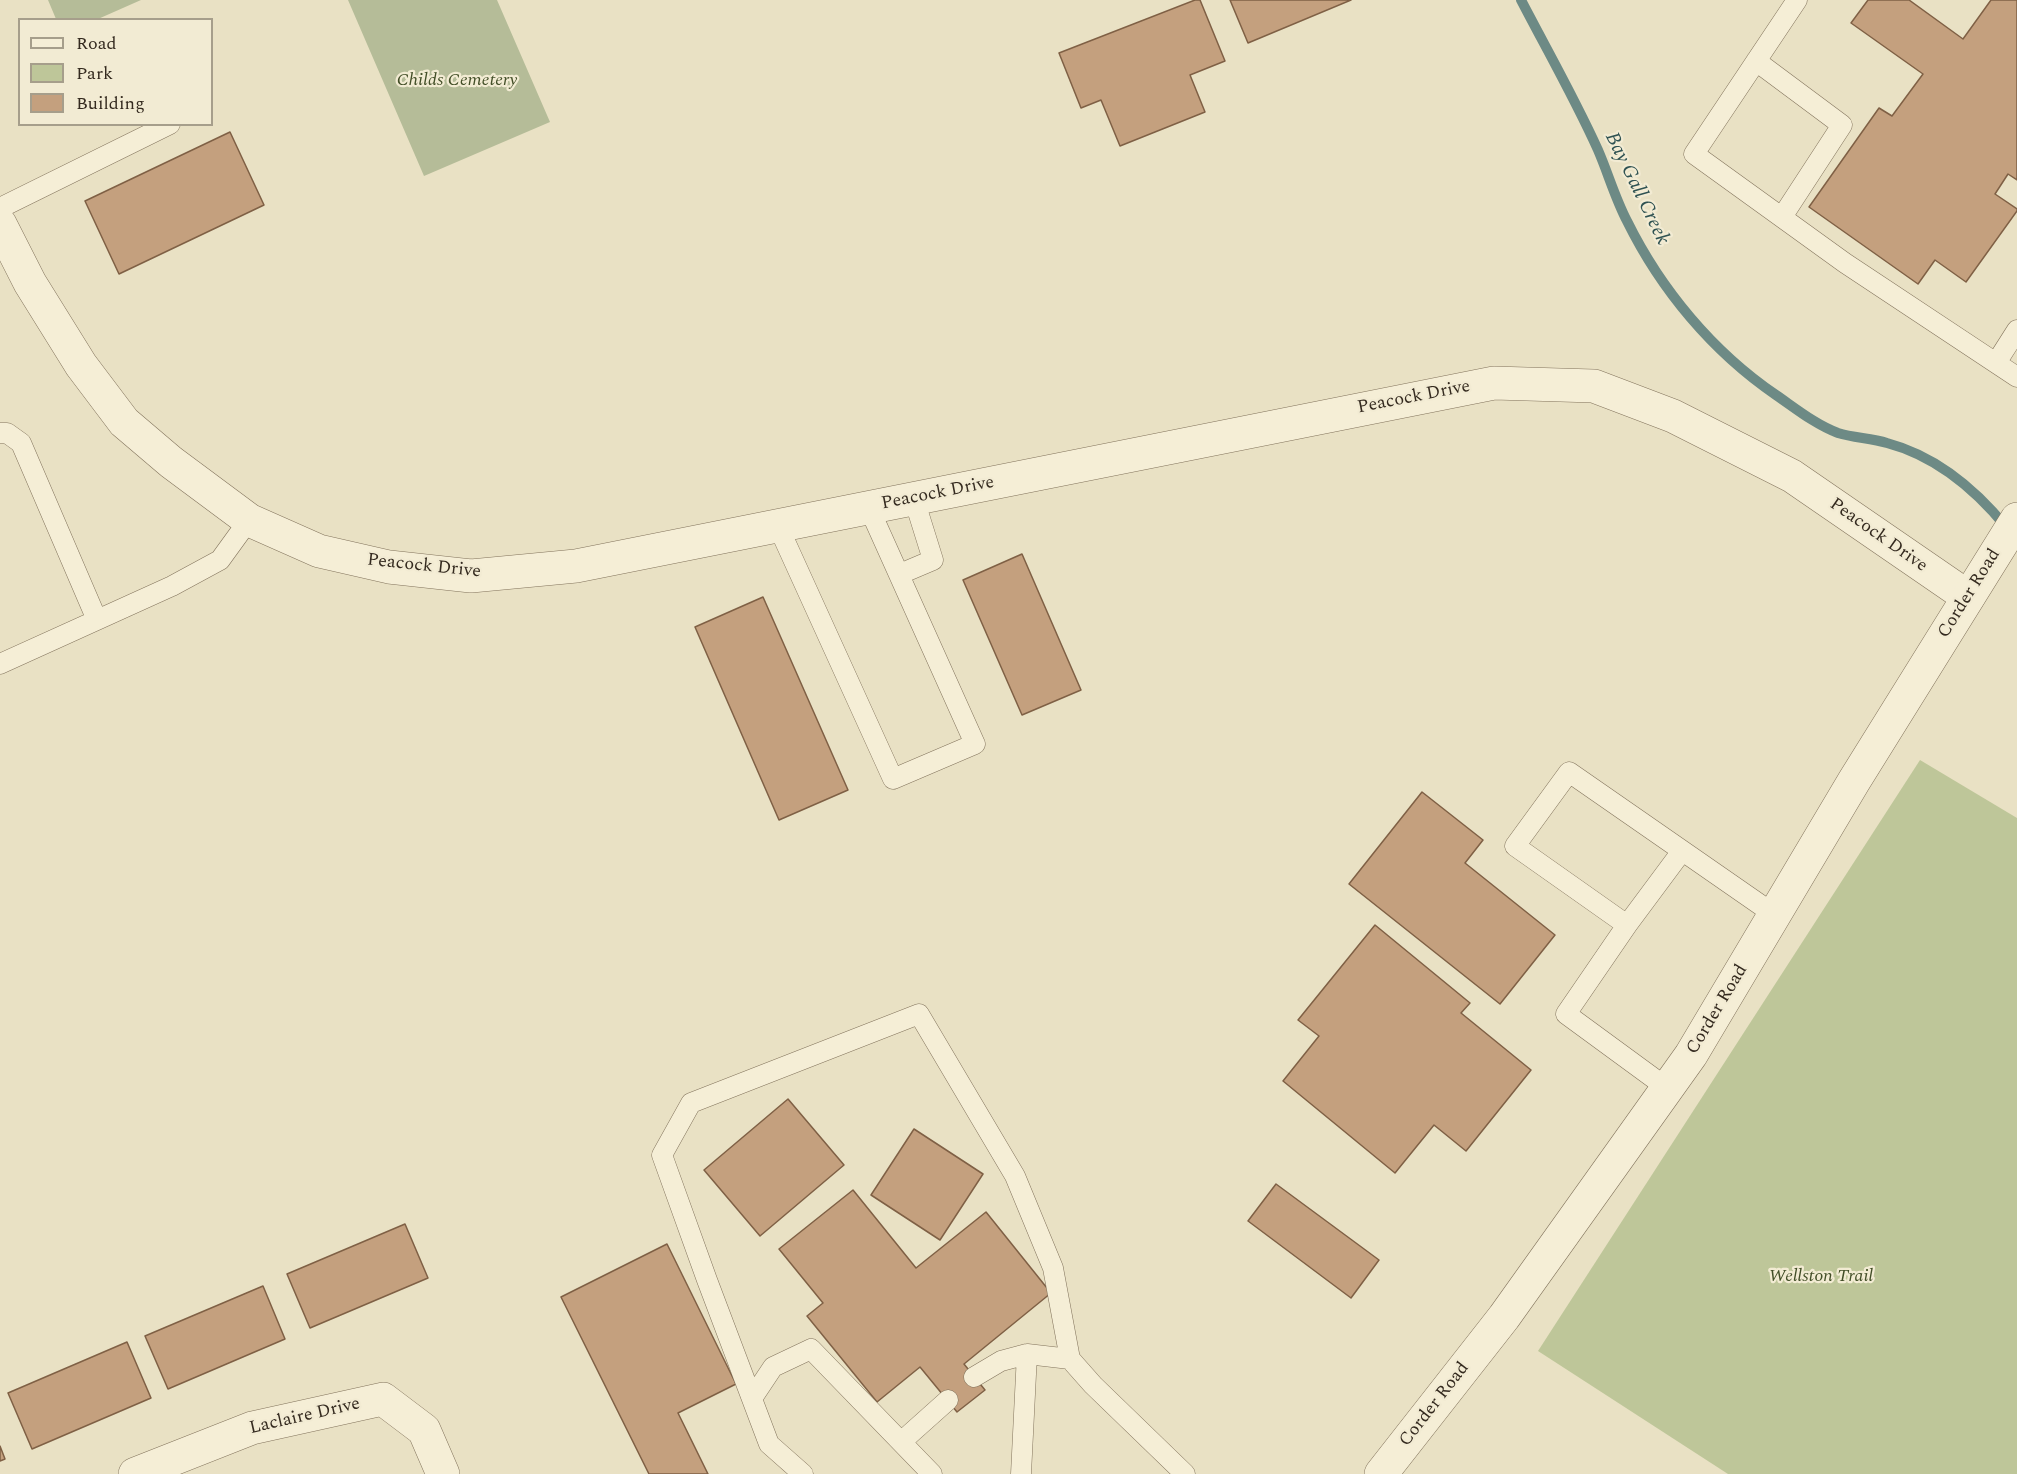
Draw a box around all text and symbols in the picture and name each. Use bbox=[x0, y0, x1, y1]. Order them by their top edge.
legend bbox=[18, 18, 213, 126]
text: Road bbox=[76, 30, 117, 57]
text: Park bbox=[76, 60, 113, 87]
park label: Childs Cemetery bbox=[397, 70, 517, 92]
text: Building bbox=[76, 90, 145, 117]
water label: Bay Gall Creek bbox=[1598, 129, 1674, 249]
street label: Peacock Drive bbox=[1356, 376, 1472, 420]
street label: Peacock Drive bbox=[880, 472, 996, 516]
street label: Peacock Drive bbox=[1825, 494, 1931, 578]
street label: Corder Road bbox=[1934, 545, 2006, 643]
street label: Peacock Drive bbox=[366, 550, 482, 584]
street label: Corder Road bbox=[1683, 961, 1753, 1059]
park label: Wellston Trail bbox=[1769, 1266, 1873, 1288]
street label: Corder Road bbox=[1395, 1359, 1475, 1451]
street label: Laclaire Drive bbox=[248, 1394, 362, 1440]

